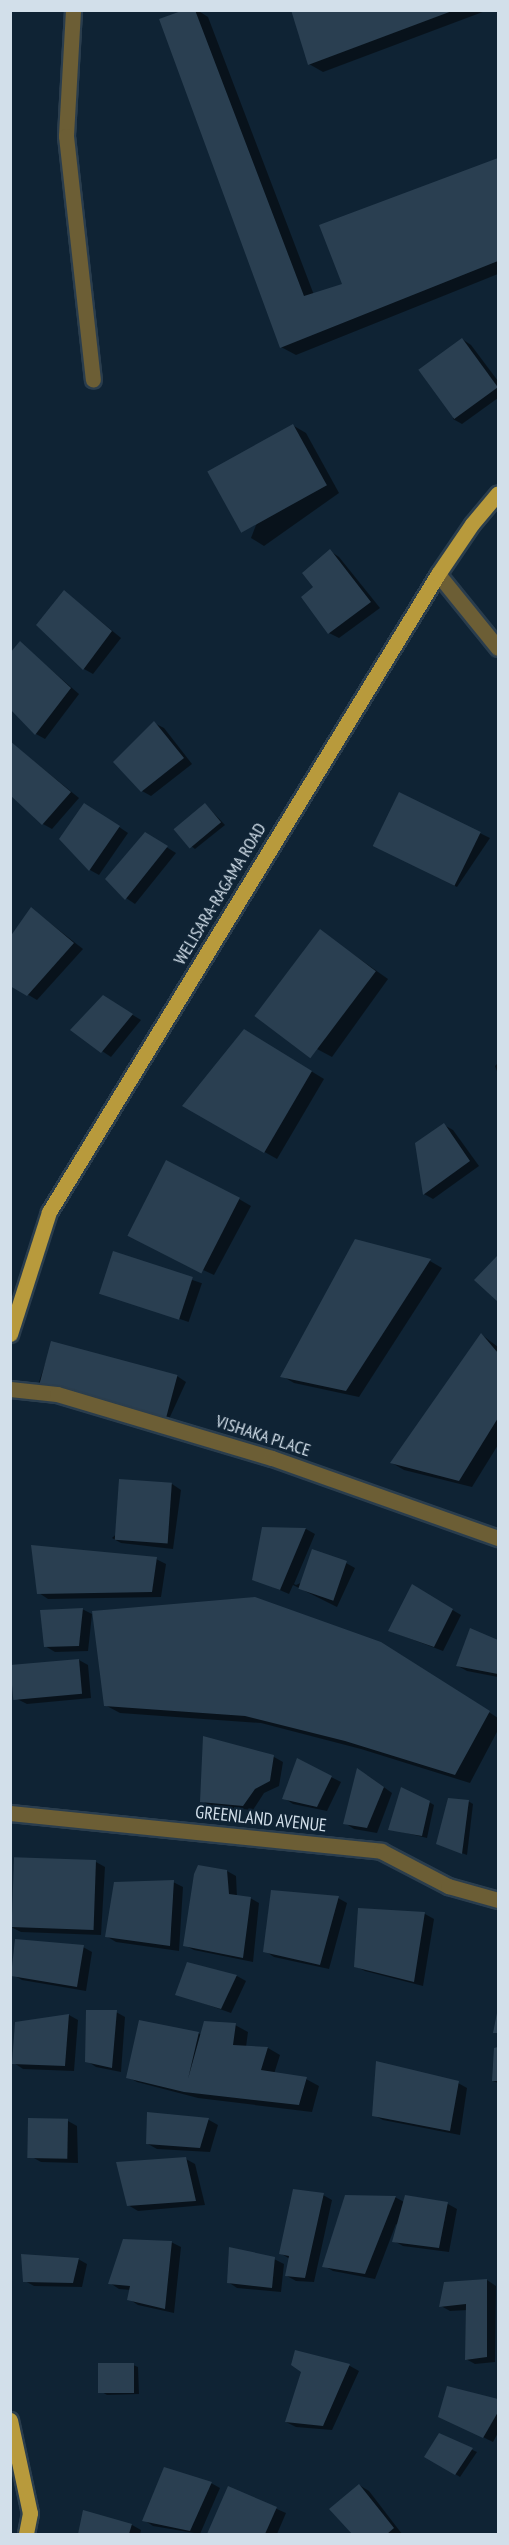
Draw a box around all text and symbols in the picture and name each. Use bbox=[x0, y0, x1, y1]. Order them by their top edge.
street label: WELISARA-RAGAMA ROAD bbox=[169, 819, 271, 969]
street label: VISHAKA PLACE bbox=[213, 1410, 313, 1462]
street label: GREENLAND AVENUE bbox=[194, 1801, 328, 1837]

